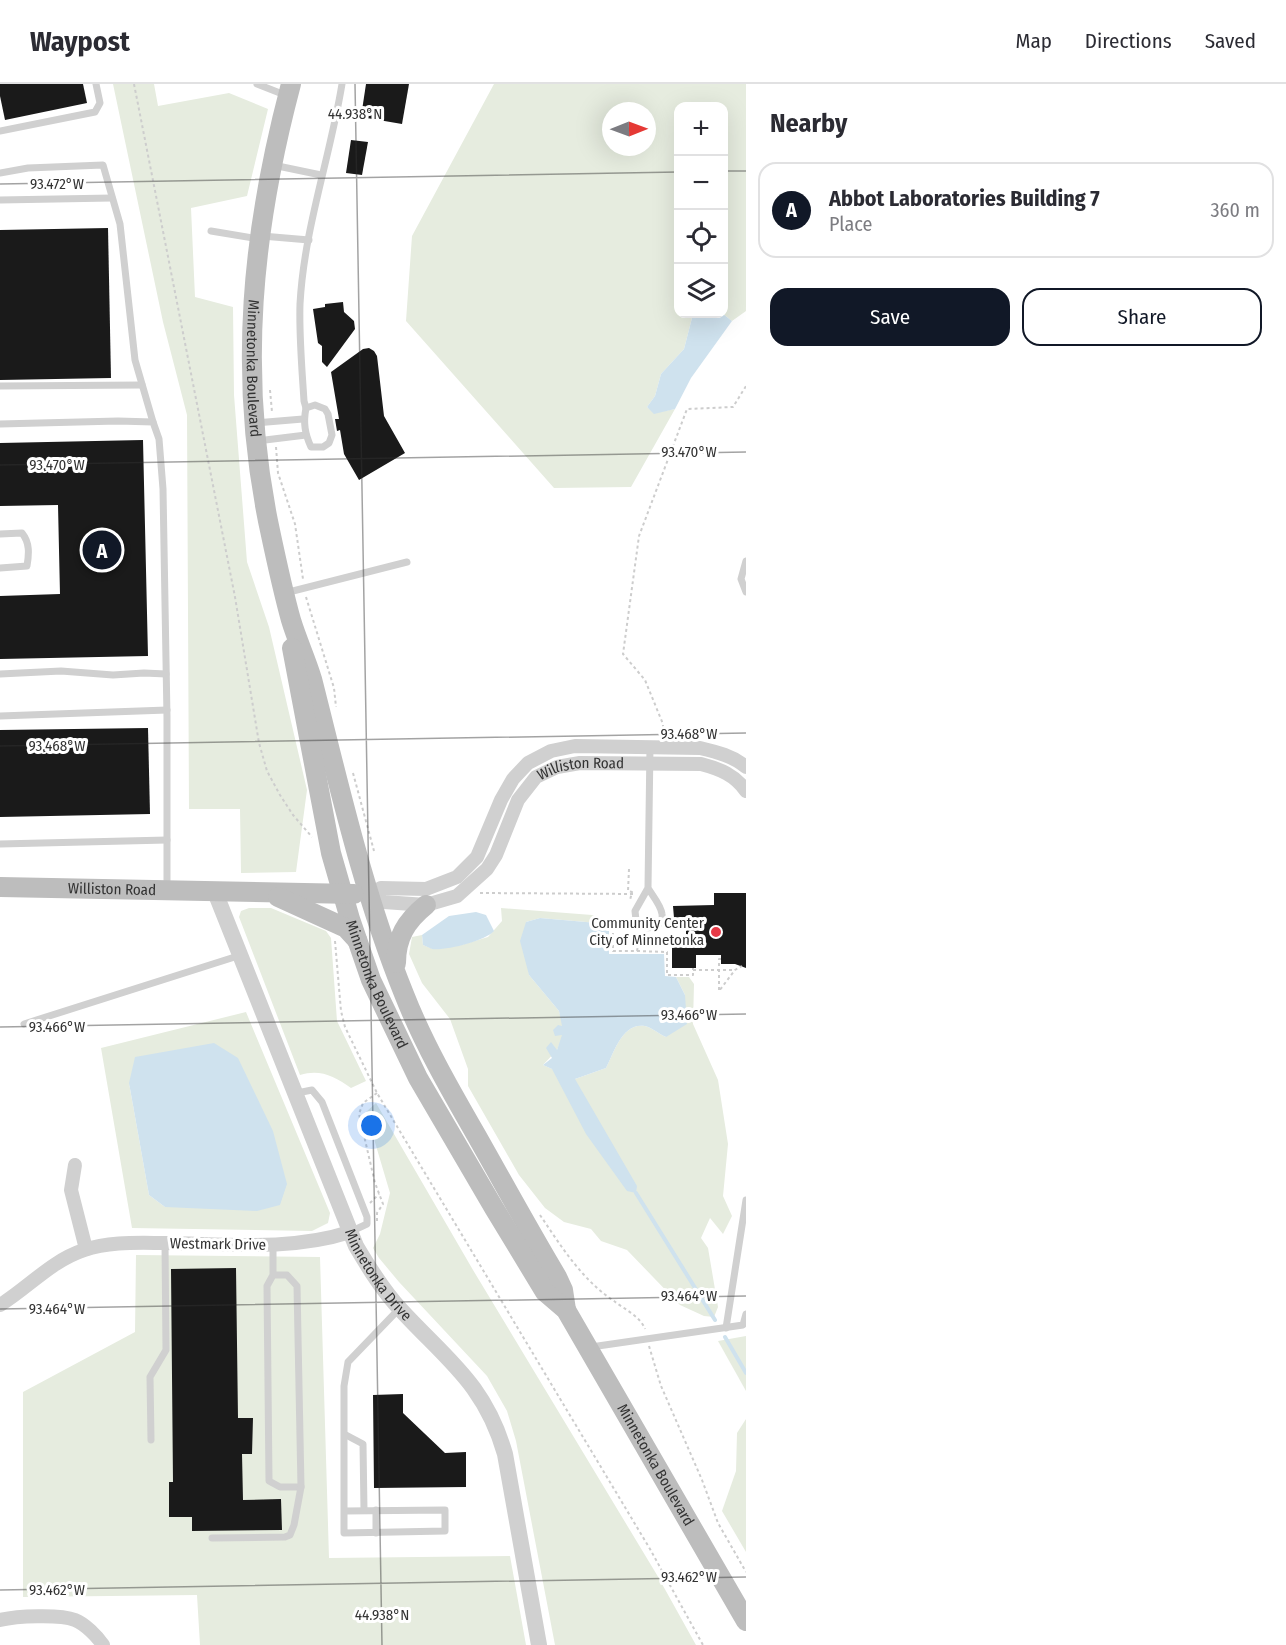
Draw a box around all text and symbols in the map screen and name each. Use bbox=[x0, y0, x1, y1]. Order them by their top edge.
text: Waypost bbox=[30, 25, 130, 58]
text: Map bbox=[1015, 28, 1052, 54]
text: Directions bbox=[1085, 28, 1172, 54]
text: Saved bbox=[1205, 28, 1256, 54]
north arrow bbox=[602, 102, 656, 156]
map controls bbox=[674, 102, 728, 318]
button: + bbox=[674, 102, 728, 156]
text: 44.938°N bbox=[328, 105, 382, 123]
text: Nearby bbox=[770, 108, 847, 139]
button: − bbox=[674, 156, 728, 210]
text: 93.472°W bbox=[30, 175, 84, 193]
text: Abbot Laboratories Building 7 bbox=[829, 185, 1100, 212]
text: A bbox=[786, 198, 797, 222]
text: 360 m bbox=[1211, 198, 1260, 222]
button: locate bbox=[674, 210, 728, 264]
text: Place bbox=[829, 212, 872, 236]
button: layers bbox=[674, 264, 728, 318]
button: Save bbox=[770, 288, 1010, 346]
button: Share bbox=[1022, 288, 1262, 346]
street label: Minnetonka Boulevard bbox=[243, 299, 265, 438]
text: 93.470°W bbox=[661, 443, 717, 461]
text: 93.470°W bbox=[29, 456, 85, 474]
pin: A bbox=[82, 528, 122, 572]
text: 93.468°W bbox=[661, 725, 717, 743]
text: 93.468°W bbox=[29, 737, 85, 755]
street label: Williston Road bbox=[534, 754, 624, 784]
street label: Williston Road bbox=[68, 879, 156, 899]
place label: Community Center City of Minnetonka bbox=[589, 914, 705, 949]
street label: Minnetonka Boulevard bbox=[342, 918, 412, 1052]
marker: Community Center City of Minnetonka bbox=[709, 925, 723, 939]
text: 93.466°W bbox=[661, 1006, 717, 1024]
text: 93.466°W bbox=[29, 1018, 85, 1036]
your location bbox=[357, 1111, 386, 1140]
street label: Minnetonka Drive bbox=[341, 1226, 415, 1325]
street label: Westmark Drive bbox=[170, 1234, 266, 1254]
text: 93.464°W bbox=[661, 1287, 717, 1305]
text: 93.464°W bbox=[29, 1300, 85, 1318]
street label: Minnetonka Boulevard bbox=[613, 1401, 698, 1529]
text: 93.462°W bbox=[661, 1568, 717, 1586]
text: 93.462°W bbox=[29, 1581, 85, 1599]
text: 44.938°N bbox=[355, 1606, 409, 1624]

